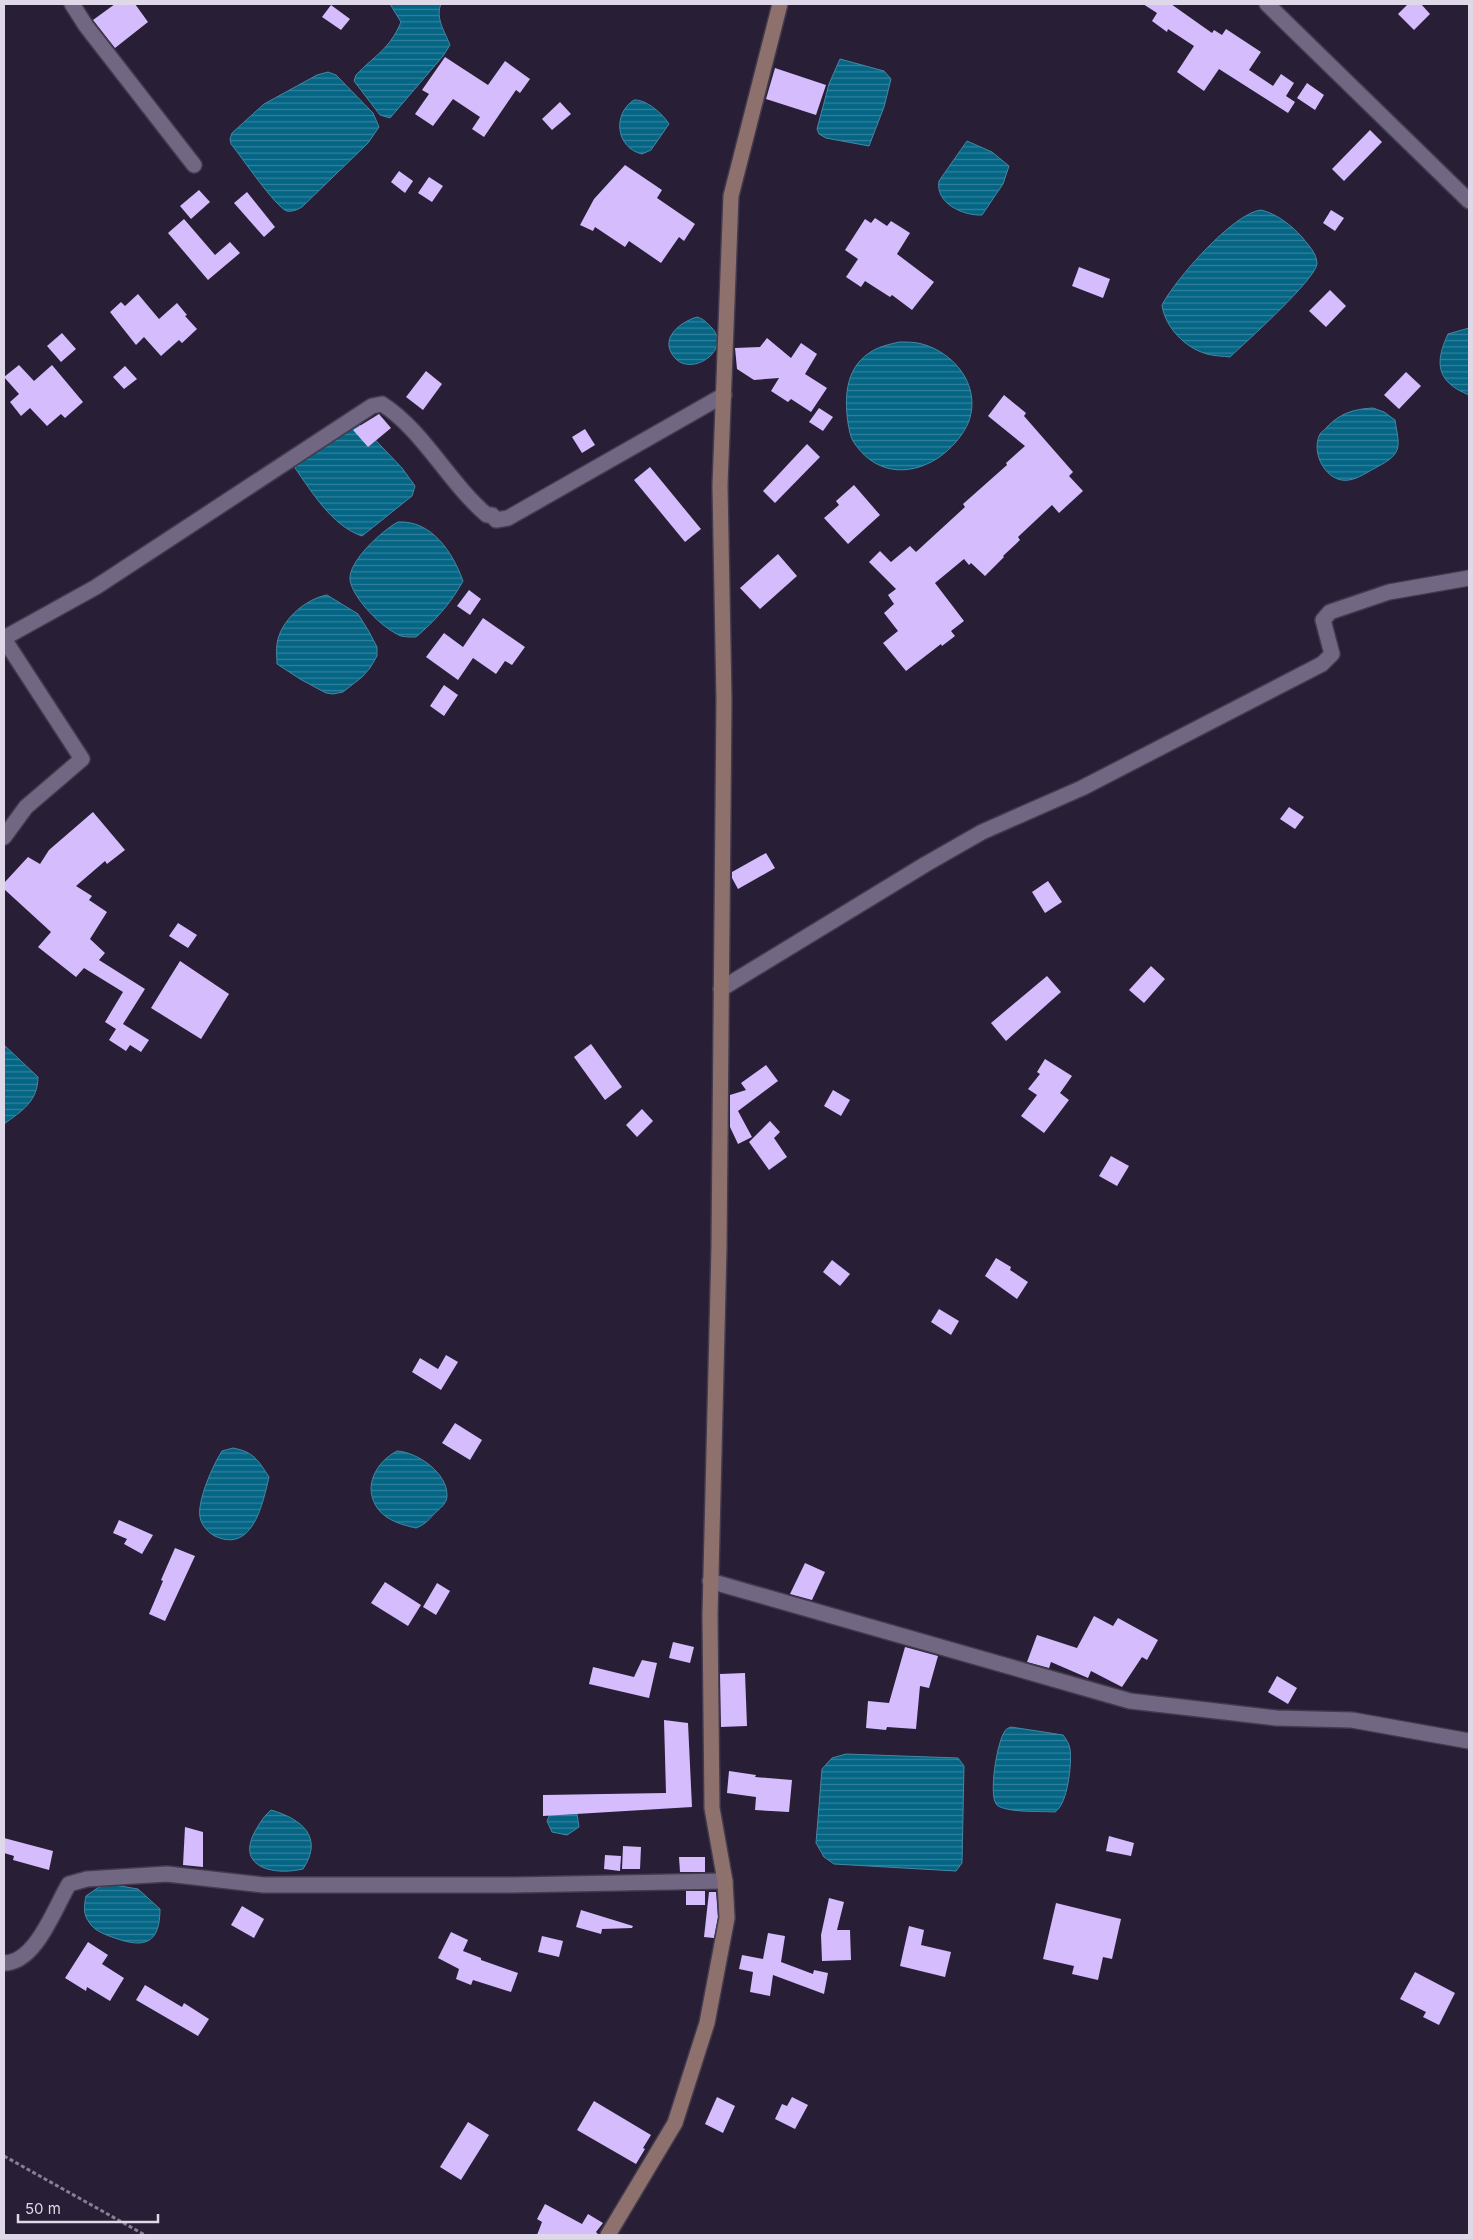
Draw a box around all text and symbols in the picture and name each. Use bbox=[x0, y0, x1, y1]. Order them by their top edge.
scale bar bbox=[18, 2192, 158, 2224]
text: 50 m bbox=[25, 2199, 61, 2218]

